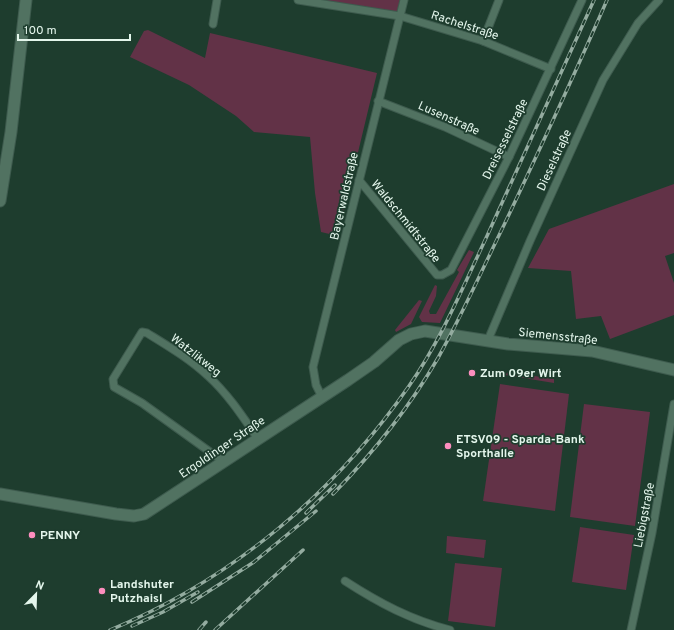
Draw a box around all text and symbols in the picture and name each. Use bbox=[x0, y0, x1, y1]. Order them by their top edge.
street label: Rachelstraße bbox=[429, 7, 501, 44]
scale bar bbox=[18, 16, 130, 42]
text: 100 m bbox=[24, 23, 57, 39]
street label: Dreisesselstraße bbox=[479, 96, 532, 183]
street label: Lusenstraße bbox=[415, 98, 482, 140]
street label: Dieselstraße bbox=[534, 127, 576, 194]
street label: Bayerwaldstraße bbox=[327, 151, 363, 242]
street label: Waldschmidtstraße bbox=[367, 177, 444, 266]
street label: Siemensstraße bbox=[518, 325, 598, 349]
street label: Watzlikweg bbox=[167, 331, 224, 381]
place label: Zum 09er Wirt bbox=[480, 366, 562, 382]
marker: Zum 09er Wirt bbox=[467, 368, 477, 378]
street label: Ergoldinger Straße bbox=[176, 413, 269, 483]
place label: ETSV09 - Sparda-Bank Sporthalle bbox=[456, 432, 585, 462]
marker: ETSV09 - Sparda-Bank Sporthalle bbox=[443, 441, 453, 451]
street label: Liebigstraße bbox=[631, 481, 659, 549]
place label: PENNY bbox=[40, 528, 80, 544]
marker: PENNY bbox=[27, 530, 37, 540]
north arrow bbox=[16, 574, 56, 614]
place label: Landshuter Putzhaisl bbox=[110, 577, 174, 607]
text: N bbox=[33, 578, 46, 594]
marker: Landshuter Putzhaisl bbox=[97, 586, 107, 596]

